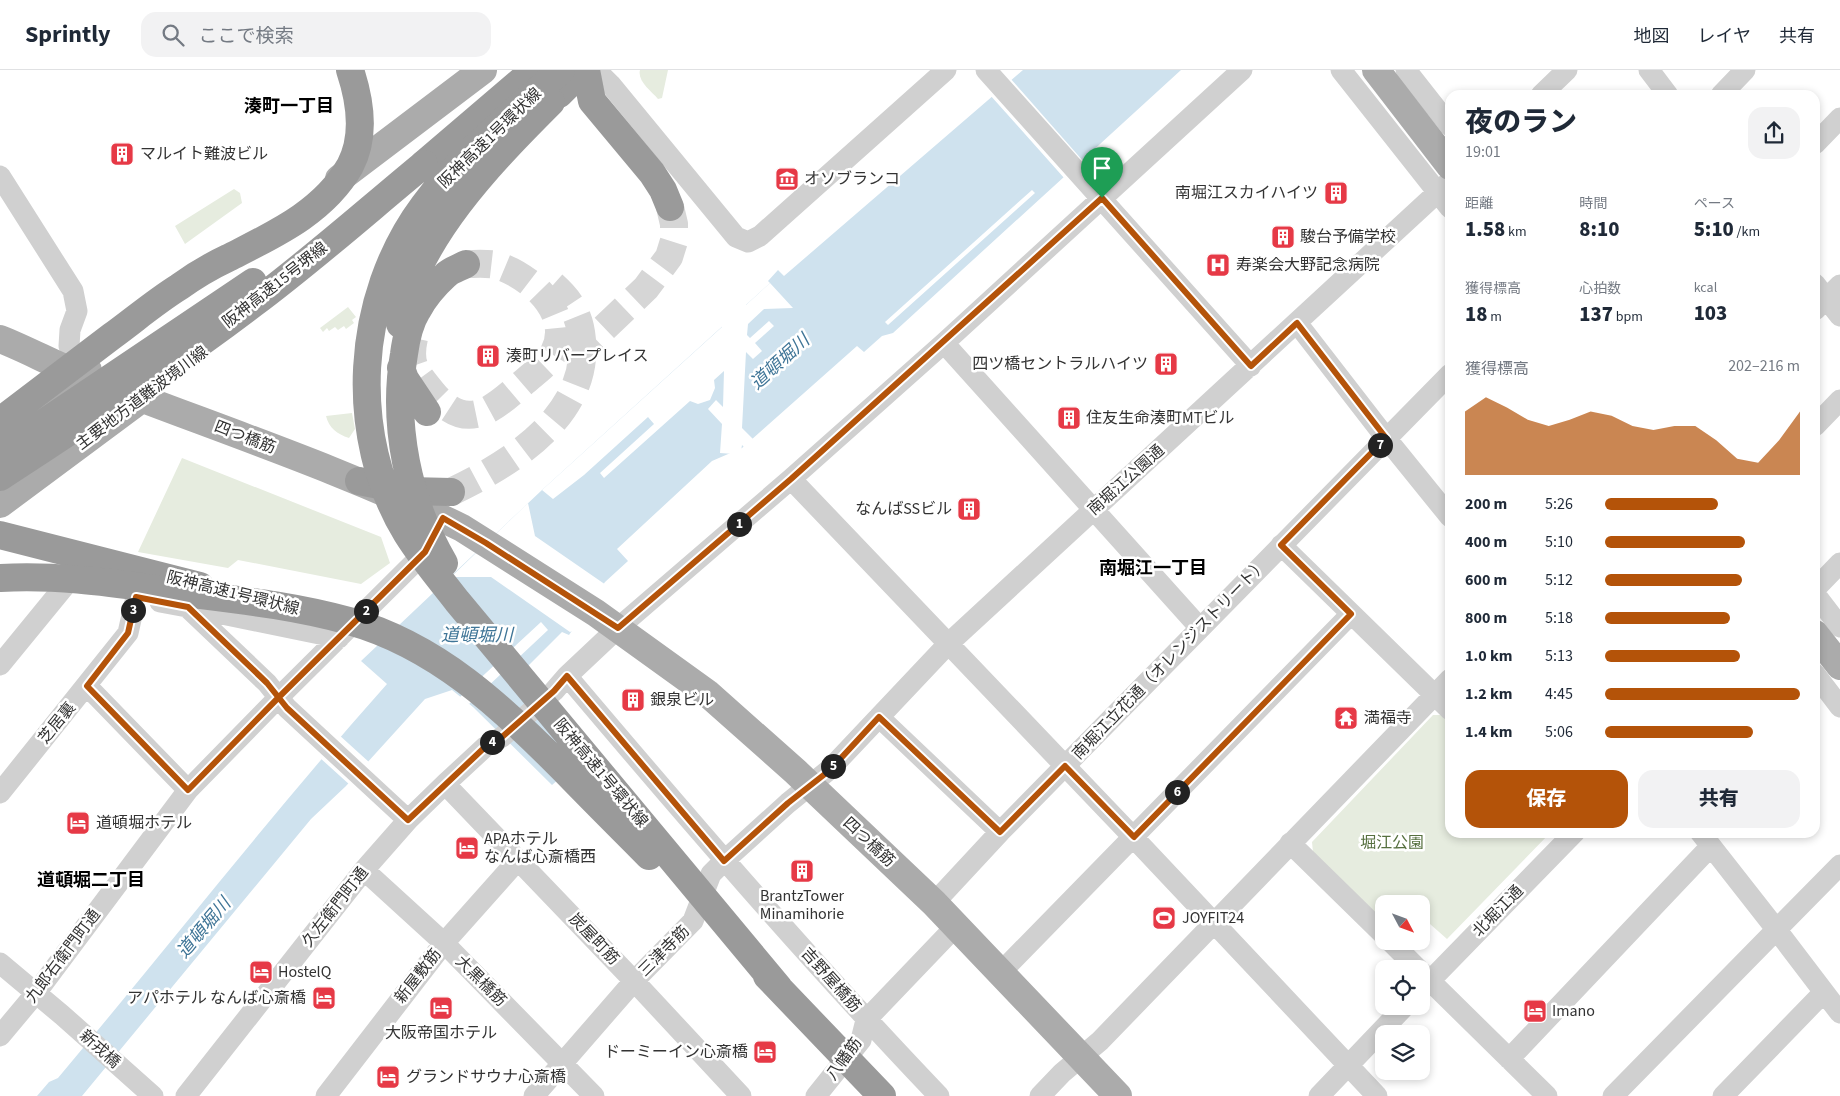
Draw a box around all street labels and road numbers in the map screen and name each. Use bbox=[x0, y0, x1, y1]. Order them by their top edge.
street label: 阪神高速1号環状線 bbox=[433, 83, 547, 193]
street label: 阪神高速15号堺線 bbox=[218, 237, 332, 333]
street label: 主要地方道難波境川線 bbox=[71, 341, 213, 455]
street label: 四つ橋筋 bbox=[211, 415, 279, 459]
street label: 南堀江公園通 bbox=[1083, 440, 1169, 520]
street label: 南堀江立花通（オレンジストリート） bbox=[1068, 554, 1272, 764]
street label: 阪神高速1号環状線 bbox=[164, 566, 302, 620]
street label: 芝居裏 bbox=[33, 697, 81, 749]
street label: 阪神高速1号環状線 bbox=[549, 714, 653, 832]
street label: 四つ橋筋 bbox=[838, 812, 900, 872]
street label: 久左衛門町通 bbox=[297, 862, 373, 952]
street label: 北堀江通 bbox=[1468, 880, 1528, 942]
street label: 九郎右衛門町通 bbox=[21, 905, 105, 1007]
street label: 炭屋町筋 bbox=[564, 908, 624, 970]
street label: 三津寺筋 bbox=[634, 921, 694, 981]
street label: 吉野屋橋筋 bbox=[796, 943, 866, 1017]
street label: 新屋敷筋 bbox=[390, 944, 446, 1008]
street label: 大黒橋筋 bbox=[451, 951, 511, 1011]
street label: 新戎橋 bbox=[75, 1025, 125, 1073]
street label: 八幡筋 bbox=[821, 1033, 867, 1085]

